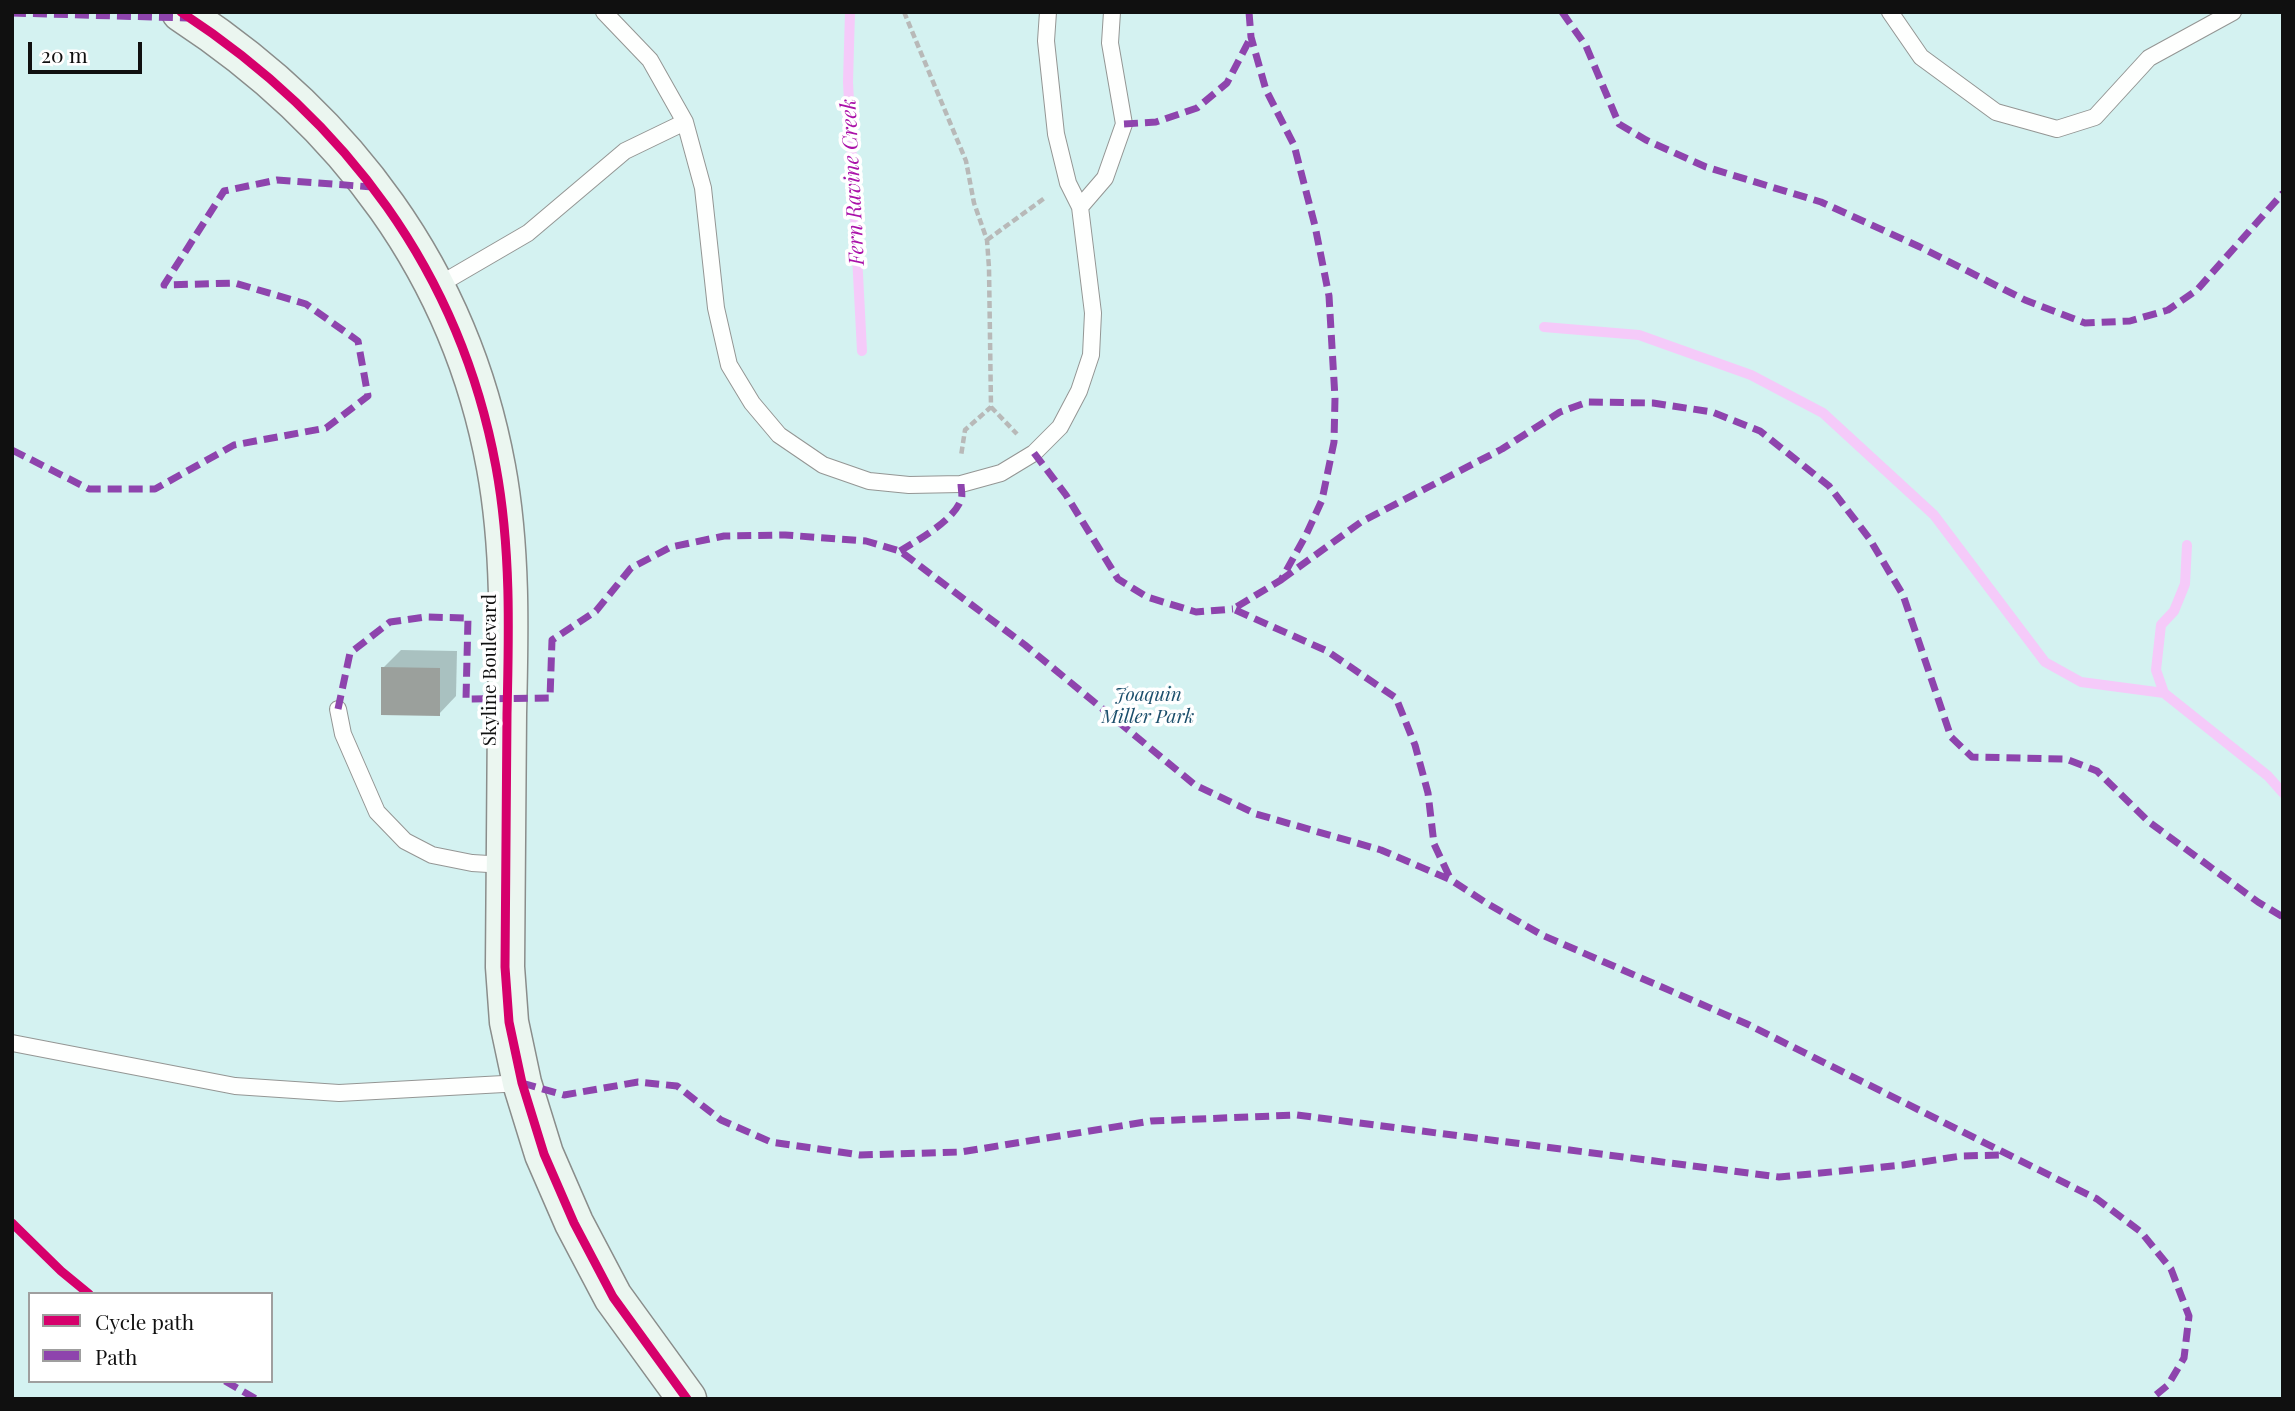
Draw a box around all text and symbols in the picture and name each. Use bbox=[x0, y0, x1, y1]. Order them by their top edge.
scale bar bbox=[32, 28, 145, 72]
text: 20 m bbox=[41, 40, 88, 68]
water label: Fern Ravine Creek bbox=[836, 98, 870, 266]
street label: Skyline Boulevard bbox=[479, 594, 501, 746]
park label: Joaquin Miller Park bbox=[1102, 684, 1194, 728]
legend bbox=[28, 1292, 273, 1383]
text: Cycle path bbox=[95, 1307, 194, 1335]
text: Path bbox=[95, 1342, 137, 1370]

